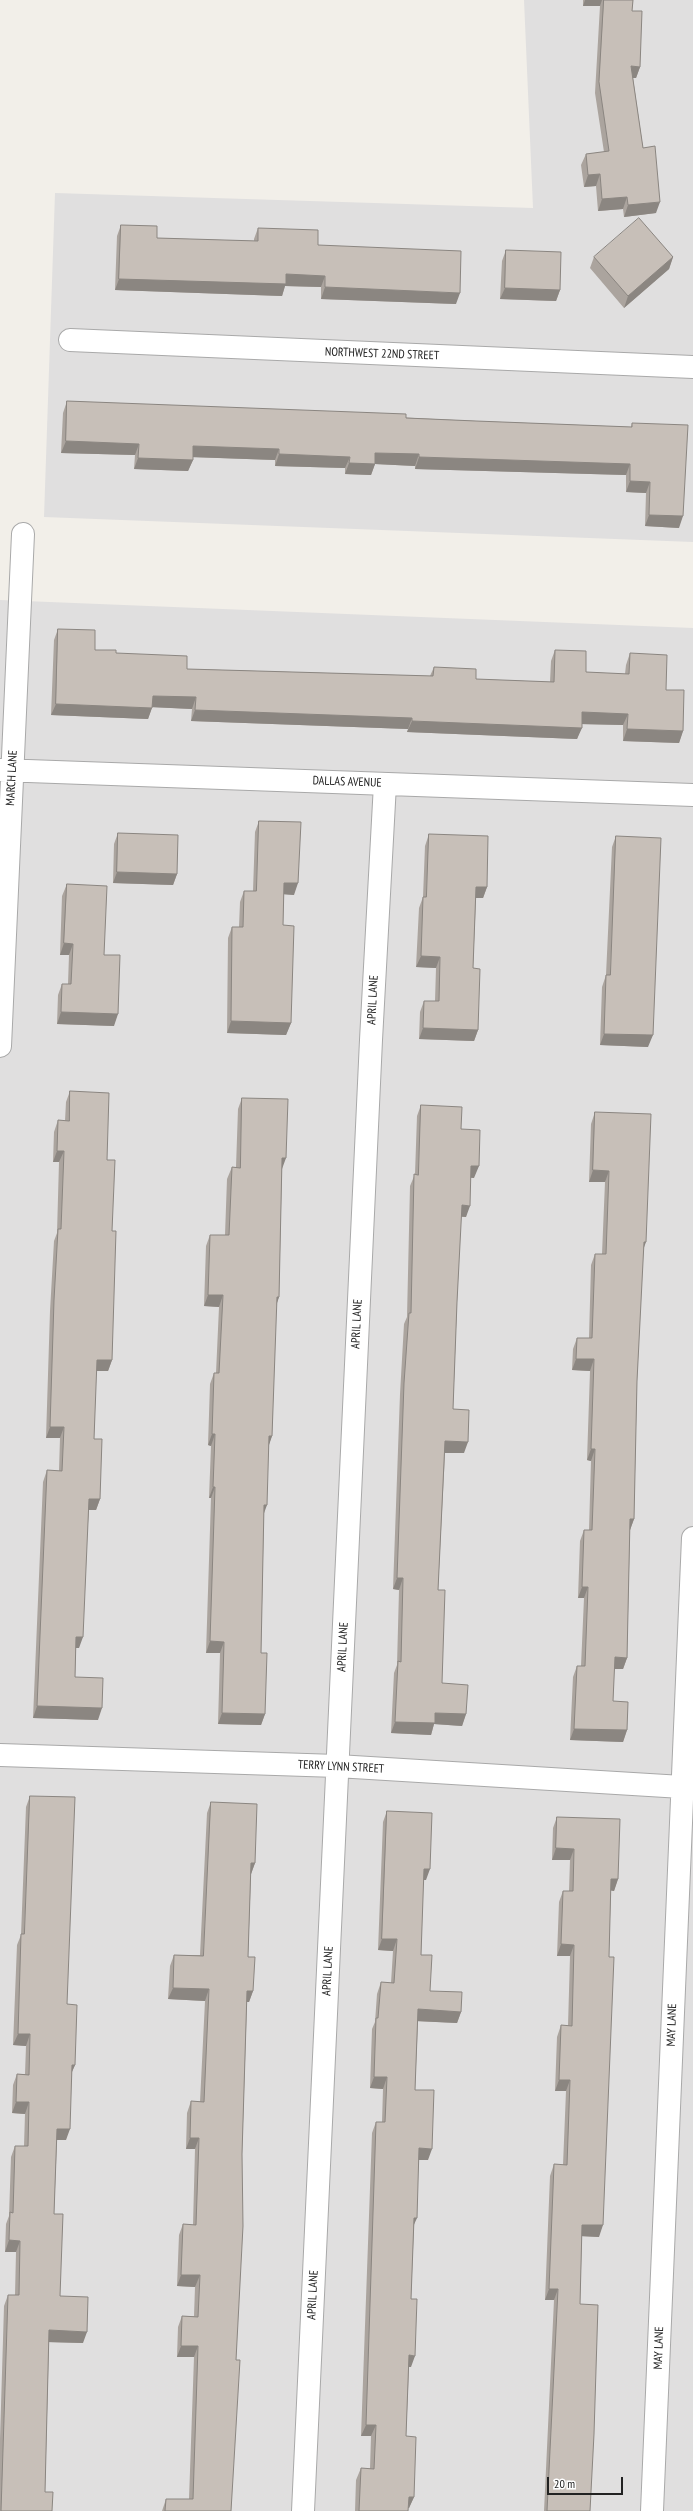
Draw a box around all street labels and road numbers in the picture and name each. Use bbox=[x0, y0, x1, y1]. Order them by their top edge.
street label: NORTHWEST 22ND STREET bbox=[325, 345, 439, 363]
street label: MARCH LANE bbox=[3, 750, 21, 806]
street label: DALLAS AVENUE bbox=[312, 774, 382, 790]
street label: APRIL LANE bbox=[365, 975, 381, 1025]
street label: APRIL LANE bbox=[349, 1299, 365, 1349]
street label: APRIL LANE bbox=[335, 1622, 351, 1672]
street label: TERRY LYNN STREET bbox=[298, 1758, 384, 1776]
street label: APRIL LANE bbox=[320, 1946, 336, 1996]
street label: MAY LANE bbox=[664, 2003, 680, 2047]
street label: APRIL LANE bbox=[305, 2270, 321, 2320]
street label: MAY LANE bbox=[651, 2326, 667, 2370]

